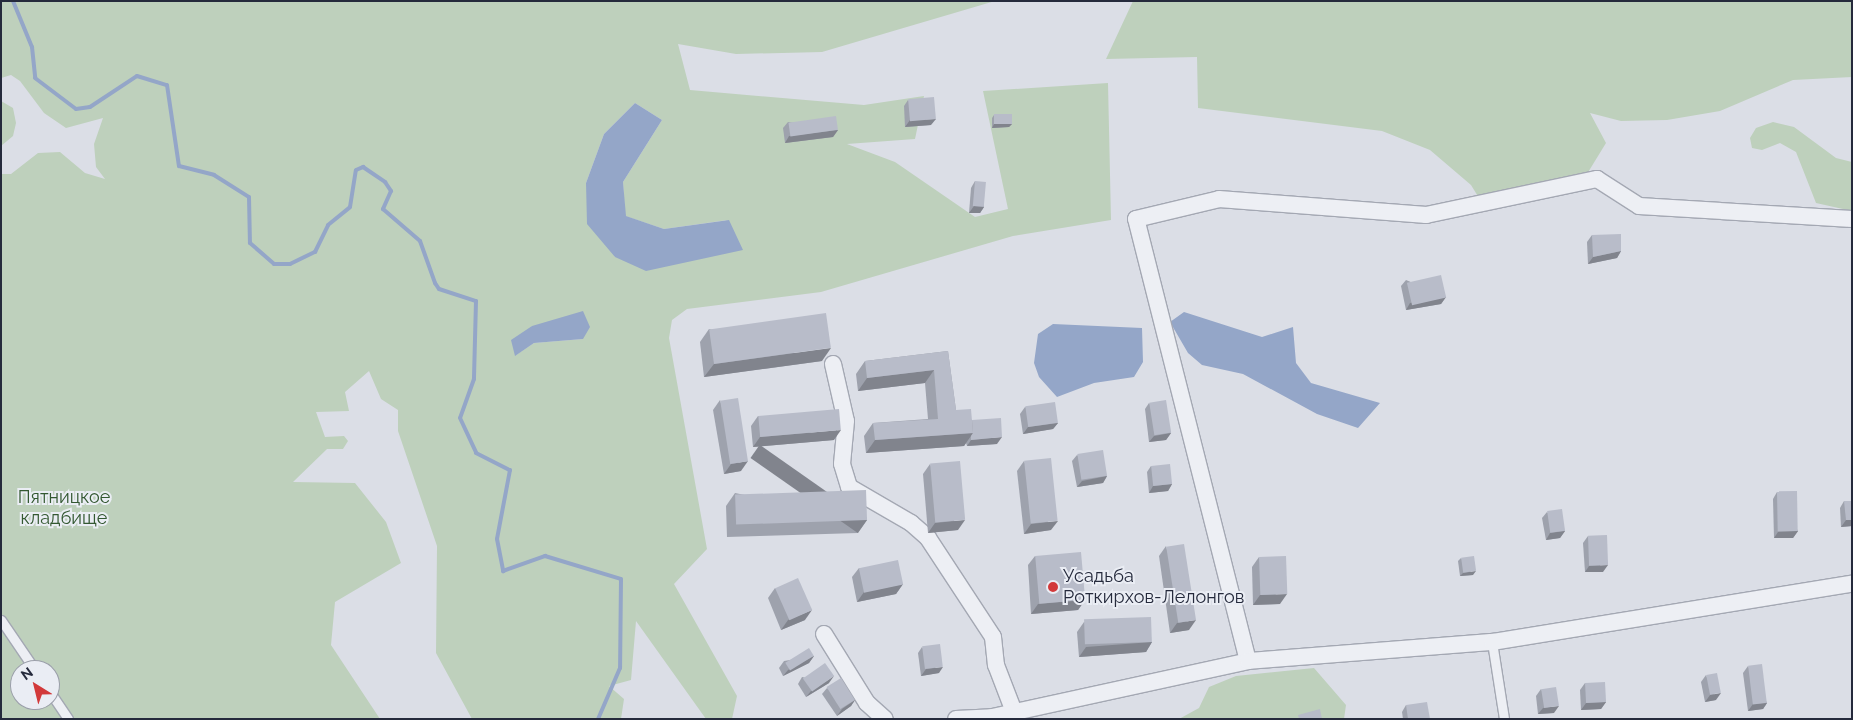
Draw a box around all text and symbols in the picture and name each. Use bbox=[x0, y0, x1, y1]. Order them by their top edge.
park label: Пятницкое кладбище bbox=[18, 487, 110, 530]
place label: Усадьба Роткирхов-Лелонгов bbox=[1063, 566, 1244, 608]
marker: Усадьба Роткирхов-Лелонгов bbox=[1047, 581, 1059, 593]
north arrow bbox=[10, 660, 60, 710]
text: N bbox=[18, 664, 36, 683]

